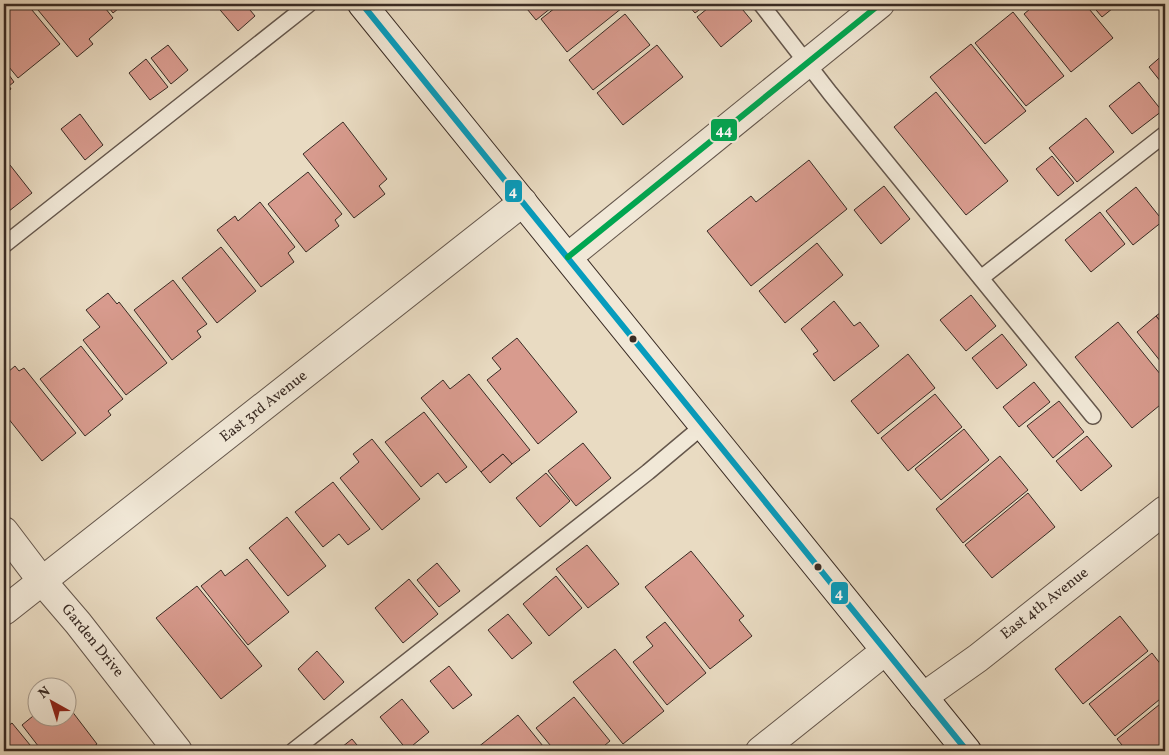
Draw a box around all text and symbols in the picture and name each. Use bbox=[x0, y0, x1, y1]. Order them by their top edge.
line badge: 44 bbox=[710, 118, 738, 142]
text: 44 bbox=[716, 122, 733, 141]
line badge: 4 bbox=[504, 179, 523, 203]
text: 4 bbox=[509, 183, 518, 202]
unlabelled marker bbox=[628, 334, 638, 344]
street label: East 3rd Avenue bbox=[216, 366, 312, 448]
unlabelled marker bbox=[813, 562, 823, 572]
street label: East 4th Avenue bbox=[997, 563, 1093, 645]
line badge: 4 bbox=[830, 581, 849, 605]
text: 4 bbox=[835, 585, 844, 604]
street label: Garden Drive bbox=[56, 600, 128, 682]
north arrow bbox=[28, 678, 78, 728]
text: N bbox=[35, 682, 55, 704]

